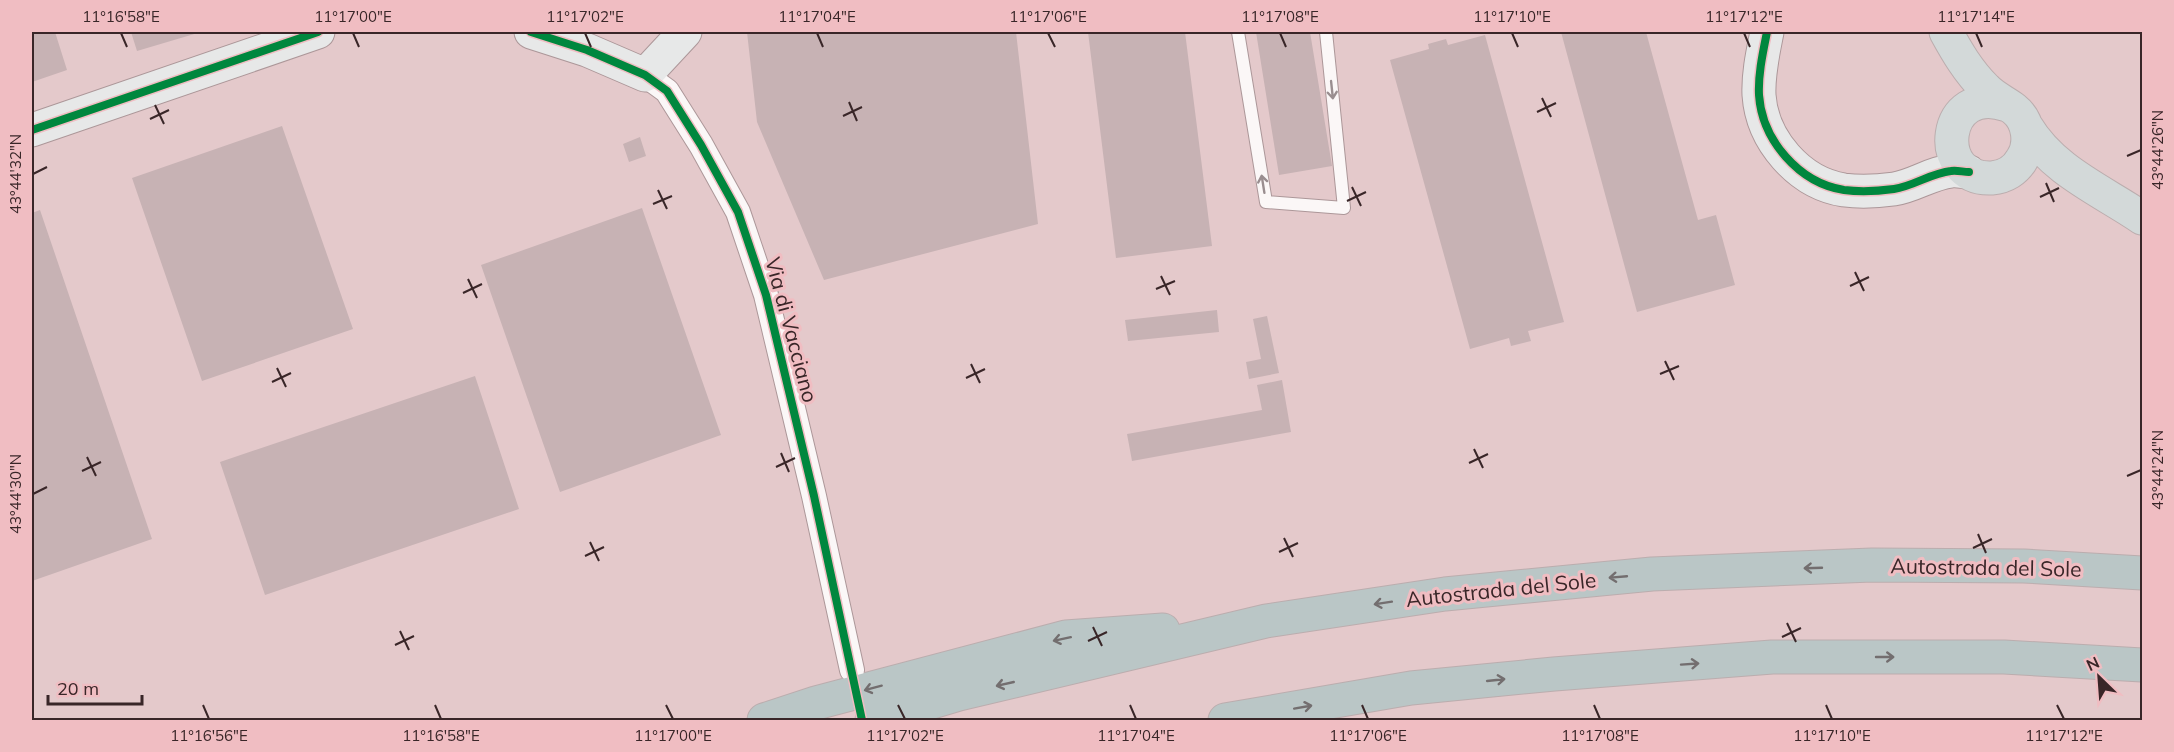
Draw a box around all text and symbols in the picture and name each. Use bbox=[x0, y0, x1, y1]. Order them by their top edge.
text: 11°16'58"E bbox=[82, 7, 160, 26]
text: 11°17'00"E bbox=[314, 7, 392, 26]
text: 11°17'02"E bbox=[546, 7, 624, 26]
text: 11°17'04"E bbox=[778, 7, 856, 26]
text: 11°17'06"E bbox=[1009, 7, 1087, 26]
text: 11°17'08"E bbox=[1241, 7, 1319, 26]
text: 11°17'10"E bbox=[1473, 7, 1551, 26]
text: 11°17'12"E bbox=[1705, 7, 1783, 26]
text: 11°17'14"E bbox=[1937, 7, 2015, 26]
one-way arrow bbox=[1327, 79, 1338, 99]
text: 43°44'26"N bbox=[2148, 110, 2167, 190]
text: 43°44'32"N bbox=[6, 134, 25, 214]
one-way arrow bbox=[1257, 175, 1268, 195]
street label: Via di Vacciano bbox=[760, 254, 824, 405]
text: 43°44'24"N bbox=[2148, 430, 2167, 510]
text: 43°44'30"N bbox=[6, 454, 25, 534]
street label: Autostrada del Sole bbox=[1890, 552, 2082, 582]
one-way arrow bbox=[1804, 562, 1824, 573]
street label: Autostrada del Sole bbox=[1404, 566, 1597, 612]
one-way arrow bbox=[1609, 572, 1629, 583]
one-way arrow bbox=[1374, 598, 1393, 609]
one-way arrow bbox=[1053, 634, 1072, 645]
north arrow bbox=[2069, 647, 2129, 707]
one-way arrow bbox=[1874, 651, 1894, 663]
text: N bbox=[2083, 652, 2102, 675]
one-way arrow bbox=[1680, 658, 1700, 669]
scale bar bbox=[48, 668, 142, 706]
one-way arrow bbox=[1485, 674, 1505, 685]
text: 20 m bbox=[57, 677, 99, 700]
one-way arrow bbox=[996, 678, 1015, 690]
one-way arrow bbox=[864, 682, 883, 694]
one-way arrow bbox=[1293, 701, 1312, 712]
text: 11°16'56"E bbox=[170, 726, 248, 745]
text: 11°16'58"E bbox=[402, 726, 480, 745]
text: 11°17'00"E bbox=[634, 726, 712, 745]
text: 11°17'02"E bbox=[866, 726, 944, 745]
text: 11°17'04"E bbox=[1097, 726, 1175, 745]
text: 11°17'06"E bbox=[1329, 726, 1407, 745]
text: 11°17'08"E bbox=[1561, 726, 1639, 745]
text: 11°17'10"E bbox=[1793, 726, 1871, 745]
text: 11°17'12"E bbox=[2025, 726, 2103, 745]

